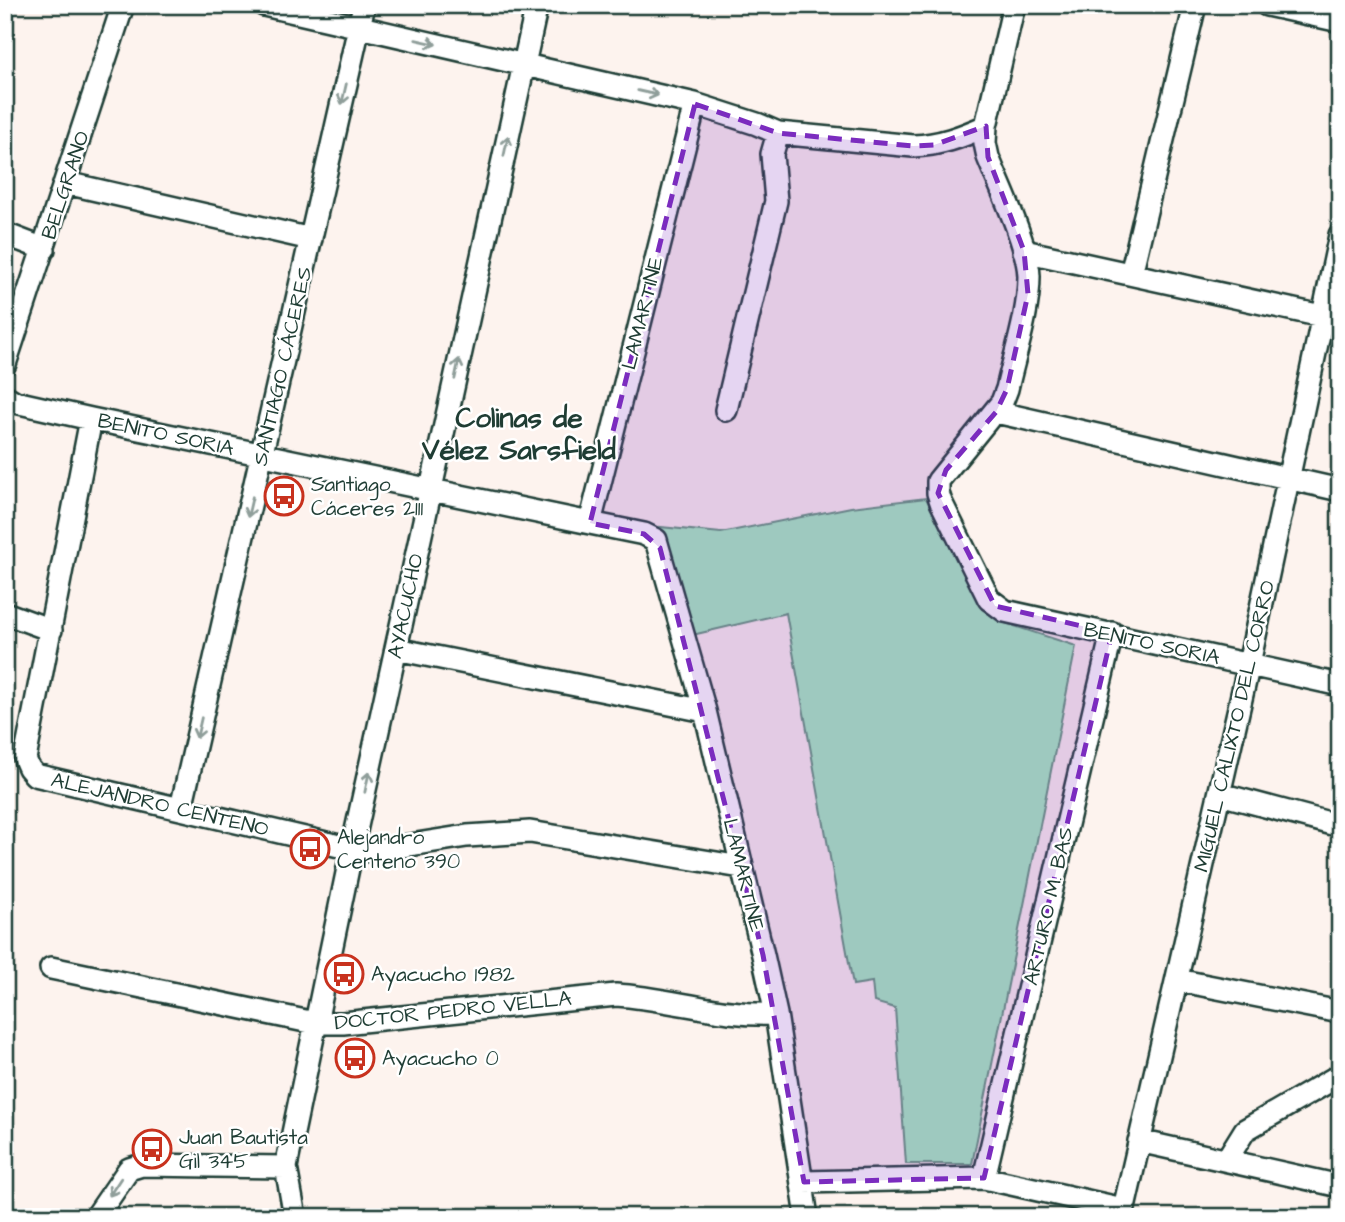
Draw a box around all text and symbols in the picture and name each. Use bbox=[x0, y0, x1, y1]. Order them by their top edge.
one-way arrow bbox=[414, 36, 437, 50]
one-way arrow bbox=[337, 82, 350, 105]
one-way arrow bbox=[636, 87, 659, 101]
street label: BELGRANO bbox=[34, 127, 97, 243]
one-way arrow bbox=[500, 136, 513, 158]
street label: LAMARTINE bbox=[614, 253, 671, 373]
street label: SANTIAGO CÁCERES bbox=[245, 264, 319, 468]
one-way arrow bbox=[451, 358, 465, 381]
district label: Colinas de Vélez Sarsfield bbox=[421, 399, 617, 470]
street label: BENITO SORIA bbox=[95, 406, 237, 463]
place label: Santiago Cáceres 2111 bbox=[311, 470, 423, 523]
bus stop icon: Santiago Cáceres 2111 bbox=[263, 475, 305, 517]
one-way arrow bbox=[243, 495, 256, 518]
street label: AYACUCHO bbox=[380, 551, 431, 661]
street label: MIGUEL CALIXTO DEL CORRO bbox=[1187, 577, 1282, 875]
street label: BENITO SORIA bbox=[1081, 615, 1223, 672]
one-way arrow bbox=[192, 716, 205, 739]
street label: ALEJANDRO CENTENO bbox=[48, 765, 272, 844]
one-way arrow bbox=[360, 771, 374, 794]
street label: LAMARTINE bbox=[715, 816, 772, 935]
place label: Alejandro Centeno 390 bbox=[337, 823, 460, 876]
street label: ARTURO M. BAS bbox=[1016, 824, 1081, 988]
bus stop icon: Alejandro Centeno 390 bbox=[289, 828, 331, 870]
bus stop icon: Ayacucho 1982 bbox=[323, 953, 365, 995]
place label: Ayacucho 1982 bbox=[371, 960, 515, 991]
street label: DOCTOR PEDRO VELLA bbox=[333, 984, 574, 1037]
bus stop icon: Ayacucho 0 bbox=[334, 1037, 376, 1079]
place label: Ayacucho 0 bbox=[382, 1044, 499, 1075]
place label: Juan Bautista Gil 345 bbox=[179, 1123, 308, 1176]
bus stop icon: Juan Bautista Gil 345 bbox=[131, 1128, 173, 1170]
one-way arrow bbox=[108, 1176, 122, 1196]

